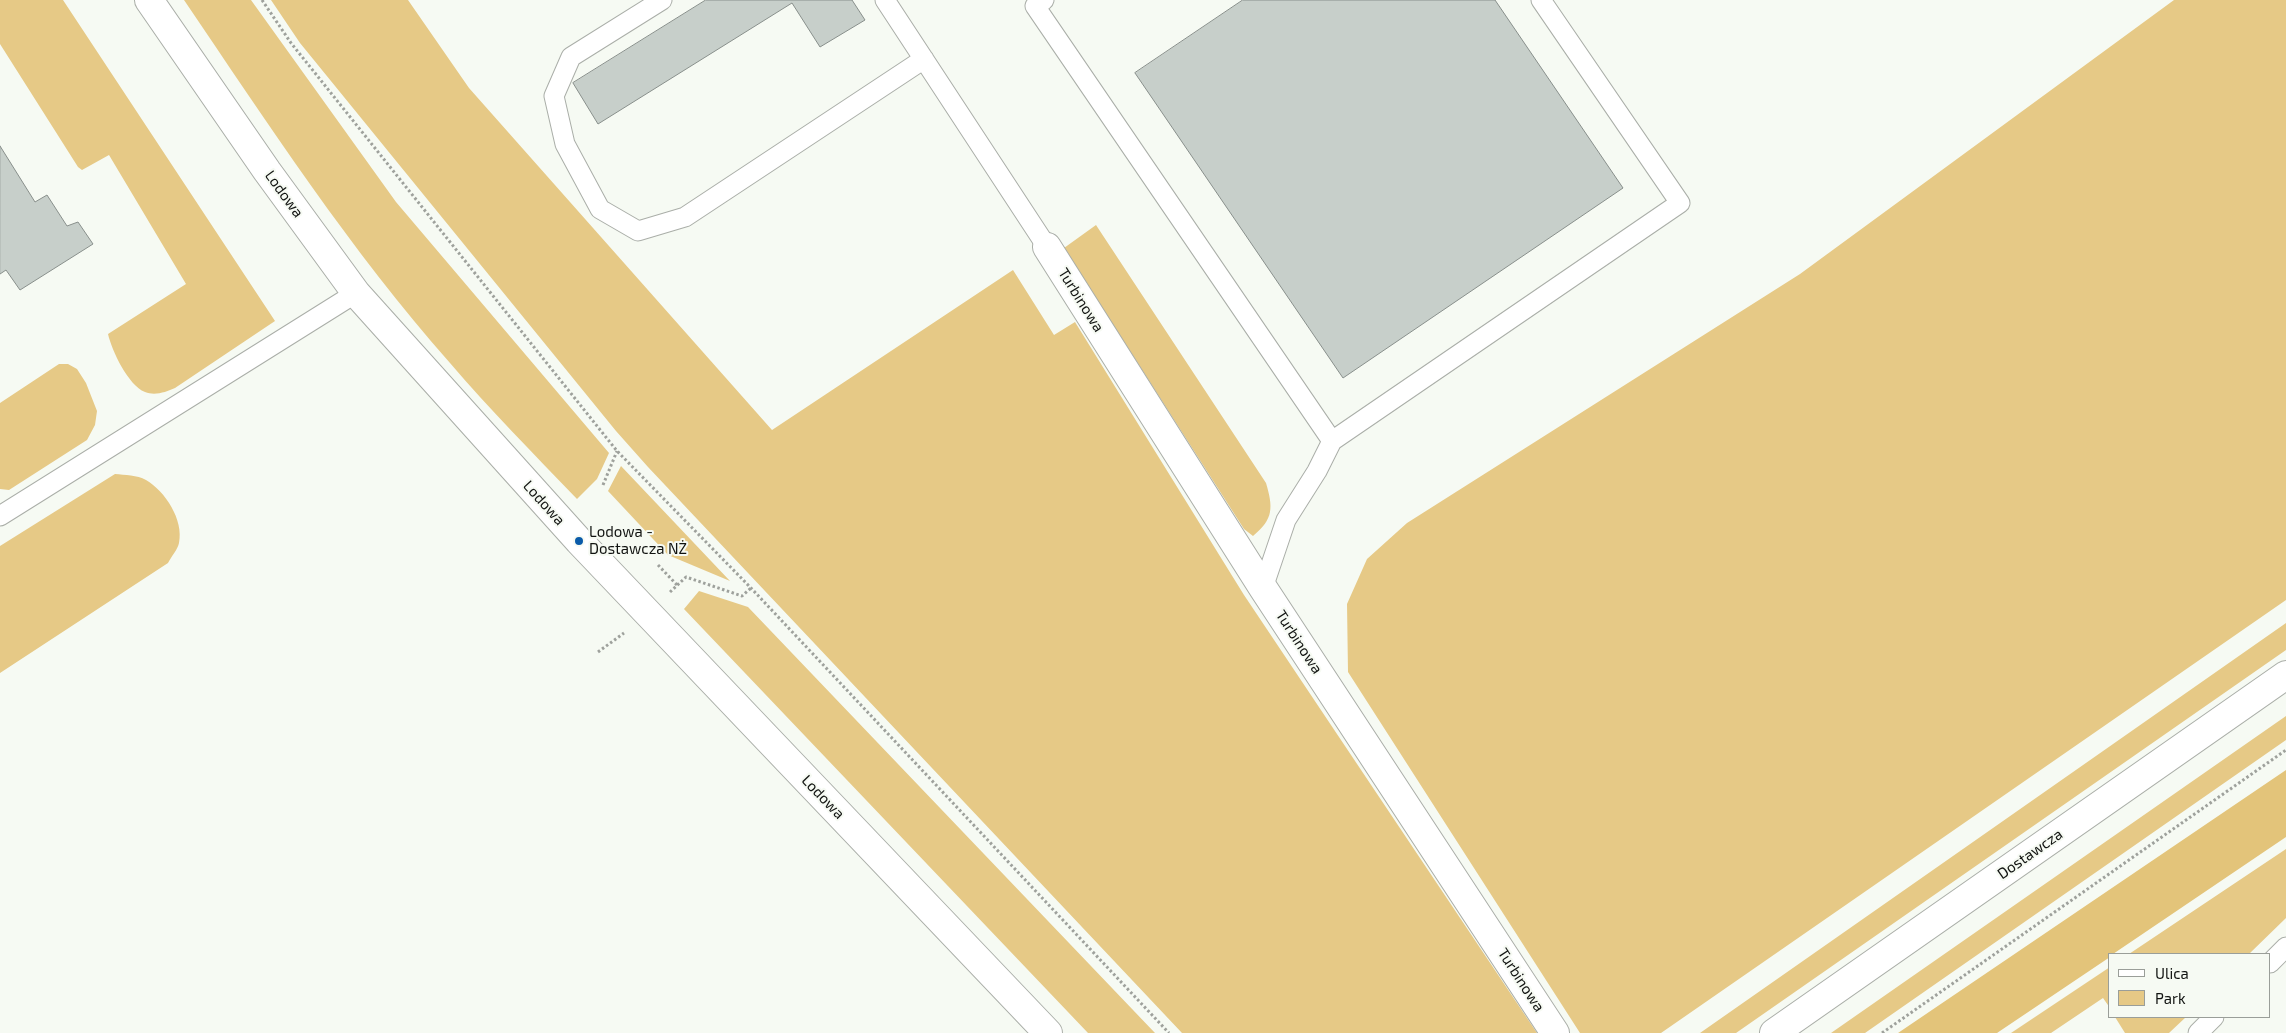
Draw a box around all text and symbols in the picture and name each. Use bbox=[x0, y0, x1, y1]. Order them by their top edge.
street label: Lodowa bbox=[261, 167, 307, 221]
street label: Turbinowa bbox=[1054, 265, 1108, 335]
street label: Lodowa bbox=[519, 477, 569, 529]
place label: Lodowa - Dostawcza NŻ bbox=[589, 523, 687, 558]
marker: Lodowa - Dostawcza NŻ bbox=[573, 535, 585, 547]
street label: Turbinowa bbox=[1272, 607, 1326, 677]
street label: Lodowa bbox=[798, 771, 848, 823]
street label: Dostawcza bbox=[1994, 825, 2066, 883]
street label: Turbinowa bbox=[1494, 945, 1548, 1015]
legend bbox=[2108, 953, 2271, 1018]
text: Ulica bbox=[2155, 964, 2189, 982]
text: Park bbox=[2155, 989, 2186, 1007]

